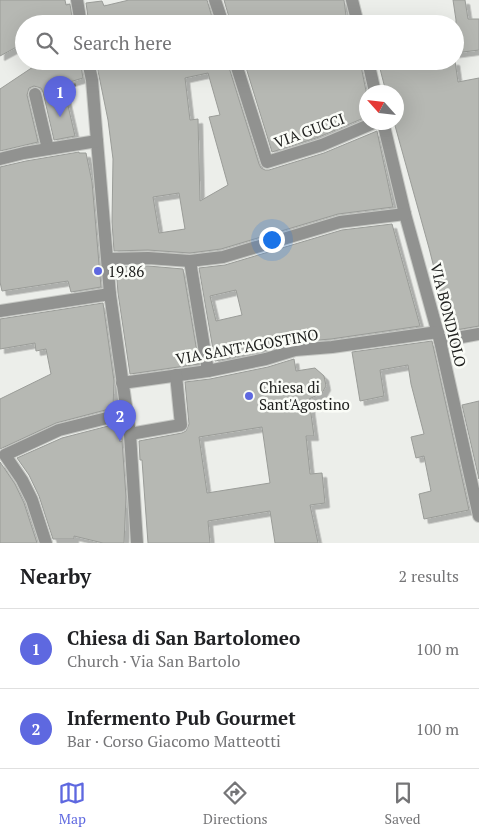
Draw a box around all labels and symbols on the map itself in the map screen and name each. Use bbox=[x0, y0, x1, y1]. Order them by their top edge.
pin: 1 bbox=[44, 76, 76, 117]
north arrow bbox=[359, 85, 404, 130]
street label: VIA GUCCI bbox=[271, 108, 347, 152]
your location bbox=[259, 227, 285, 253]
place label: 19.86 bbox=[108, 261, 144, 281]
street label: VIA BONDIOLO bbox=[426, 261, 472, 369]
marker: 19.86 bbox=[92, 265, 104, 277]
street label: VIA SANT'AGOSTINO bbox=[174, 324, 320, 368]
place label: Chiesa di Sant'Agostino bbox=[259, 377, 350, 414]
marker: Chiesa di Sant'Agostino bbox=[243, 390, 255, 402]
pin: 2 bbox=[104, 400, 136, 441]

